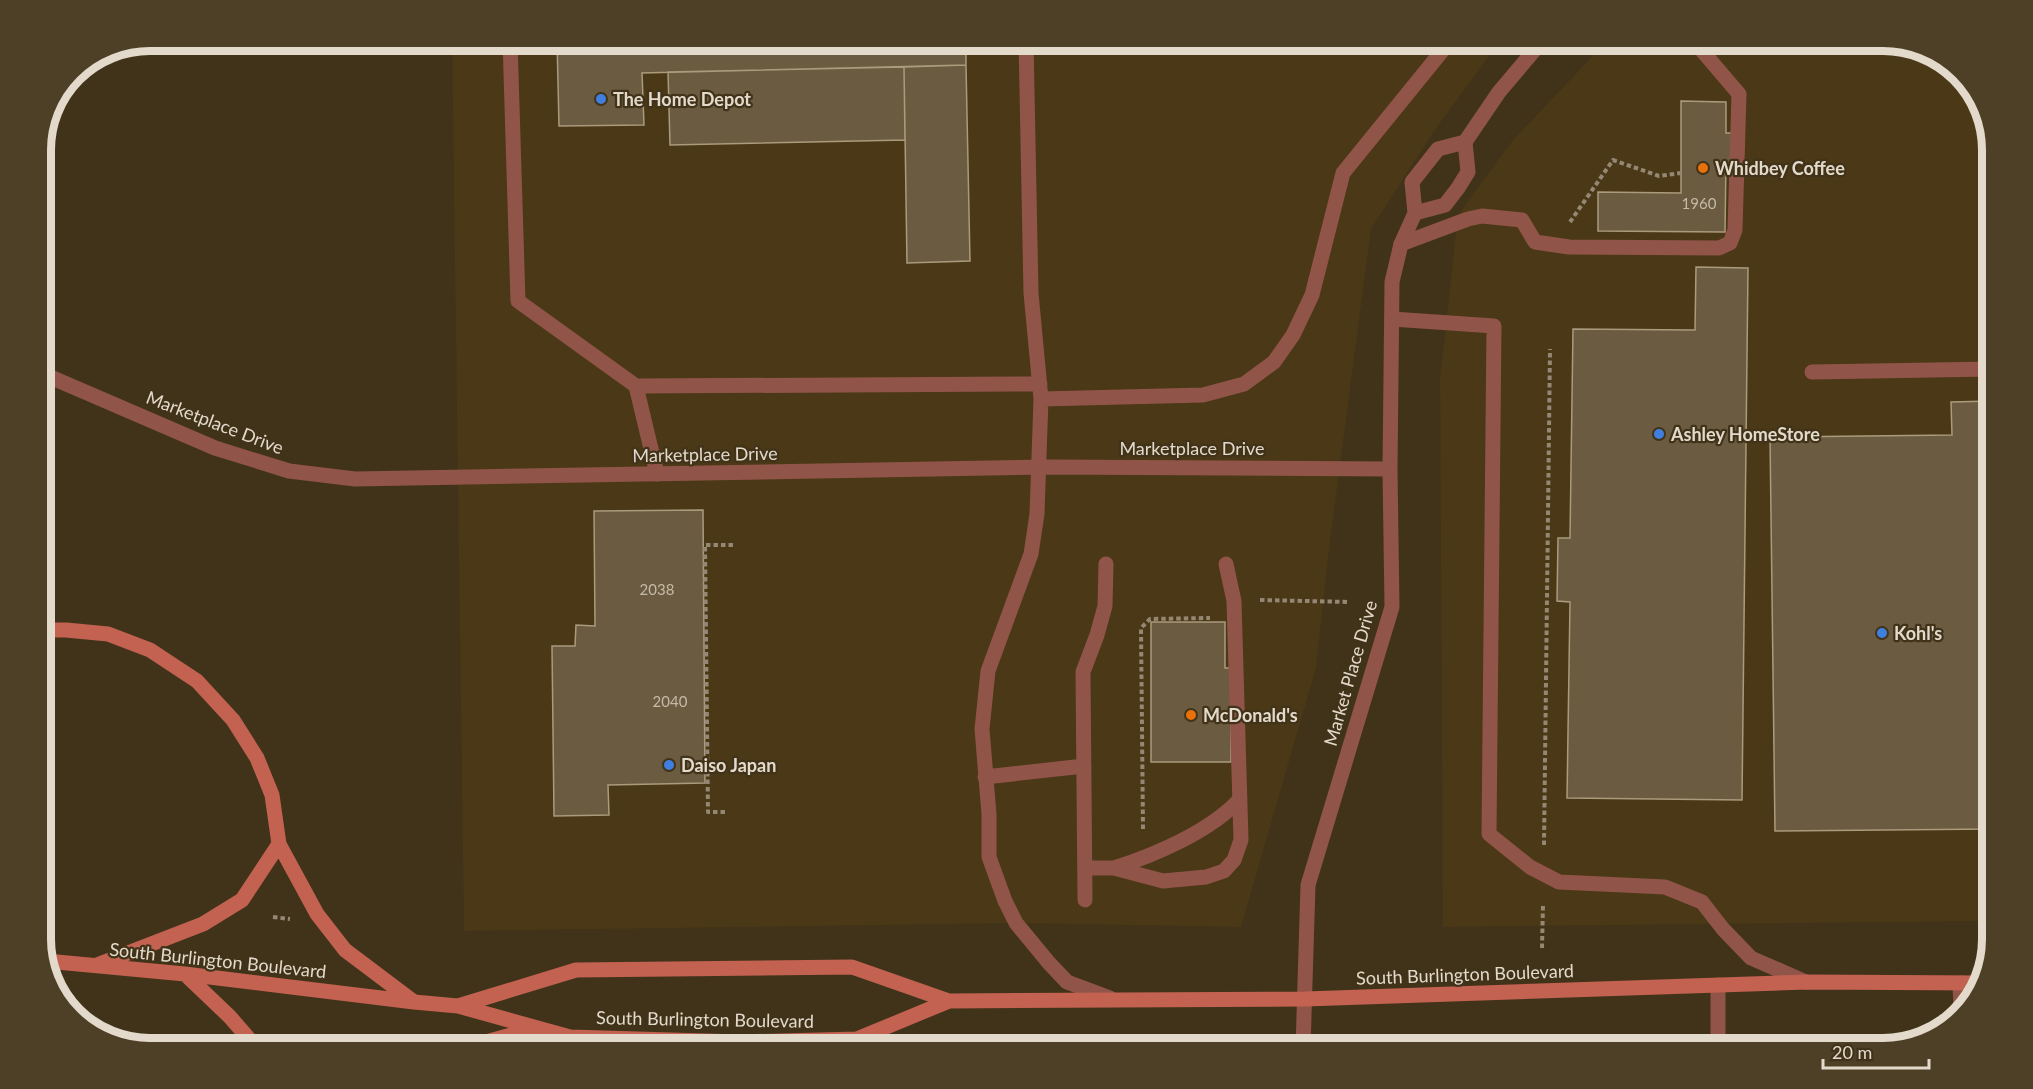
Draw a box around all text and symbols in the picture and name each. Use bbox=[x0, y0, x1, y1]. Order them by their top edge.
place label: The Home Depot bbox=[613, 88, 751, 110]
marker: The Home Depot bbox=[594, 92, 608, 106]
place label: Whidbey Coffee bbox=[1715, 157, 1845, 179]
marker: Whidbey Coffee bbox=[1696, 161, 1710, 175]
house number: 1960 bbox=[1682, 194, 1717, 212]
street label: Marketplace Drive bbox=[143, 386, 287, 458]
place label: Ashley HomeStore bbox=[1670, 423, 1820, 445]
marker: Ashley HomeStore bbox=[1652, 427, 1666, 441]
street label: Marketplace Drive bbox=[1119, 437, 1265, 459]
street label: Marketplace Drive bbox=[632, 442, 778, 466]
house number: 2038 bbox=[640, 580, 674, 598]
street label: Market Place Drive bbox=[1319, 598, 1381, 748]
place label: Kohl's bbox=[1894, 622, 1942, 644]
marker: Kohl's bbox=[1875, 626, 1889, 640]
house number: 2040 bbox=[653, 692, 688, 710]
place label: McDonald's bbox=[1203, 704, 1298, 726]
marker: McDonald's bbox=[1184, 708, 1198, 722]
place label: Daiso Japan bbox=[681, 754, 776, 776]
marker: Daiso Japan bbox=[662, 758, 676, 772]
street label: South Burlington Boulevard bbox=[108, 938, 328, 982]
street label: South Burlington Boulevard bbox=[1356, 959, 1574, 989]
street label: South Burlington Boulevard bbox=[596, 1006, 814, 1032]
scale bar bbox=[1823, 1032, 1930, 1070]
text: 20 m bbox=[1832, 1041, 1872, 1063]

